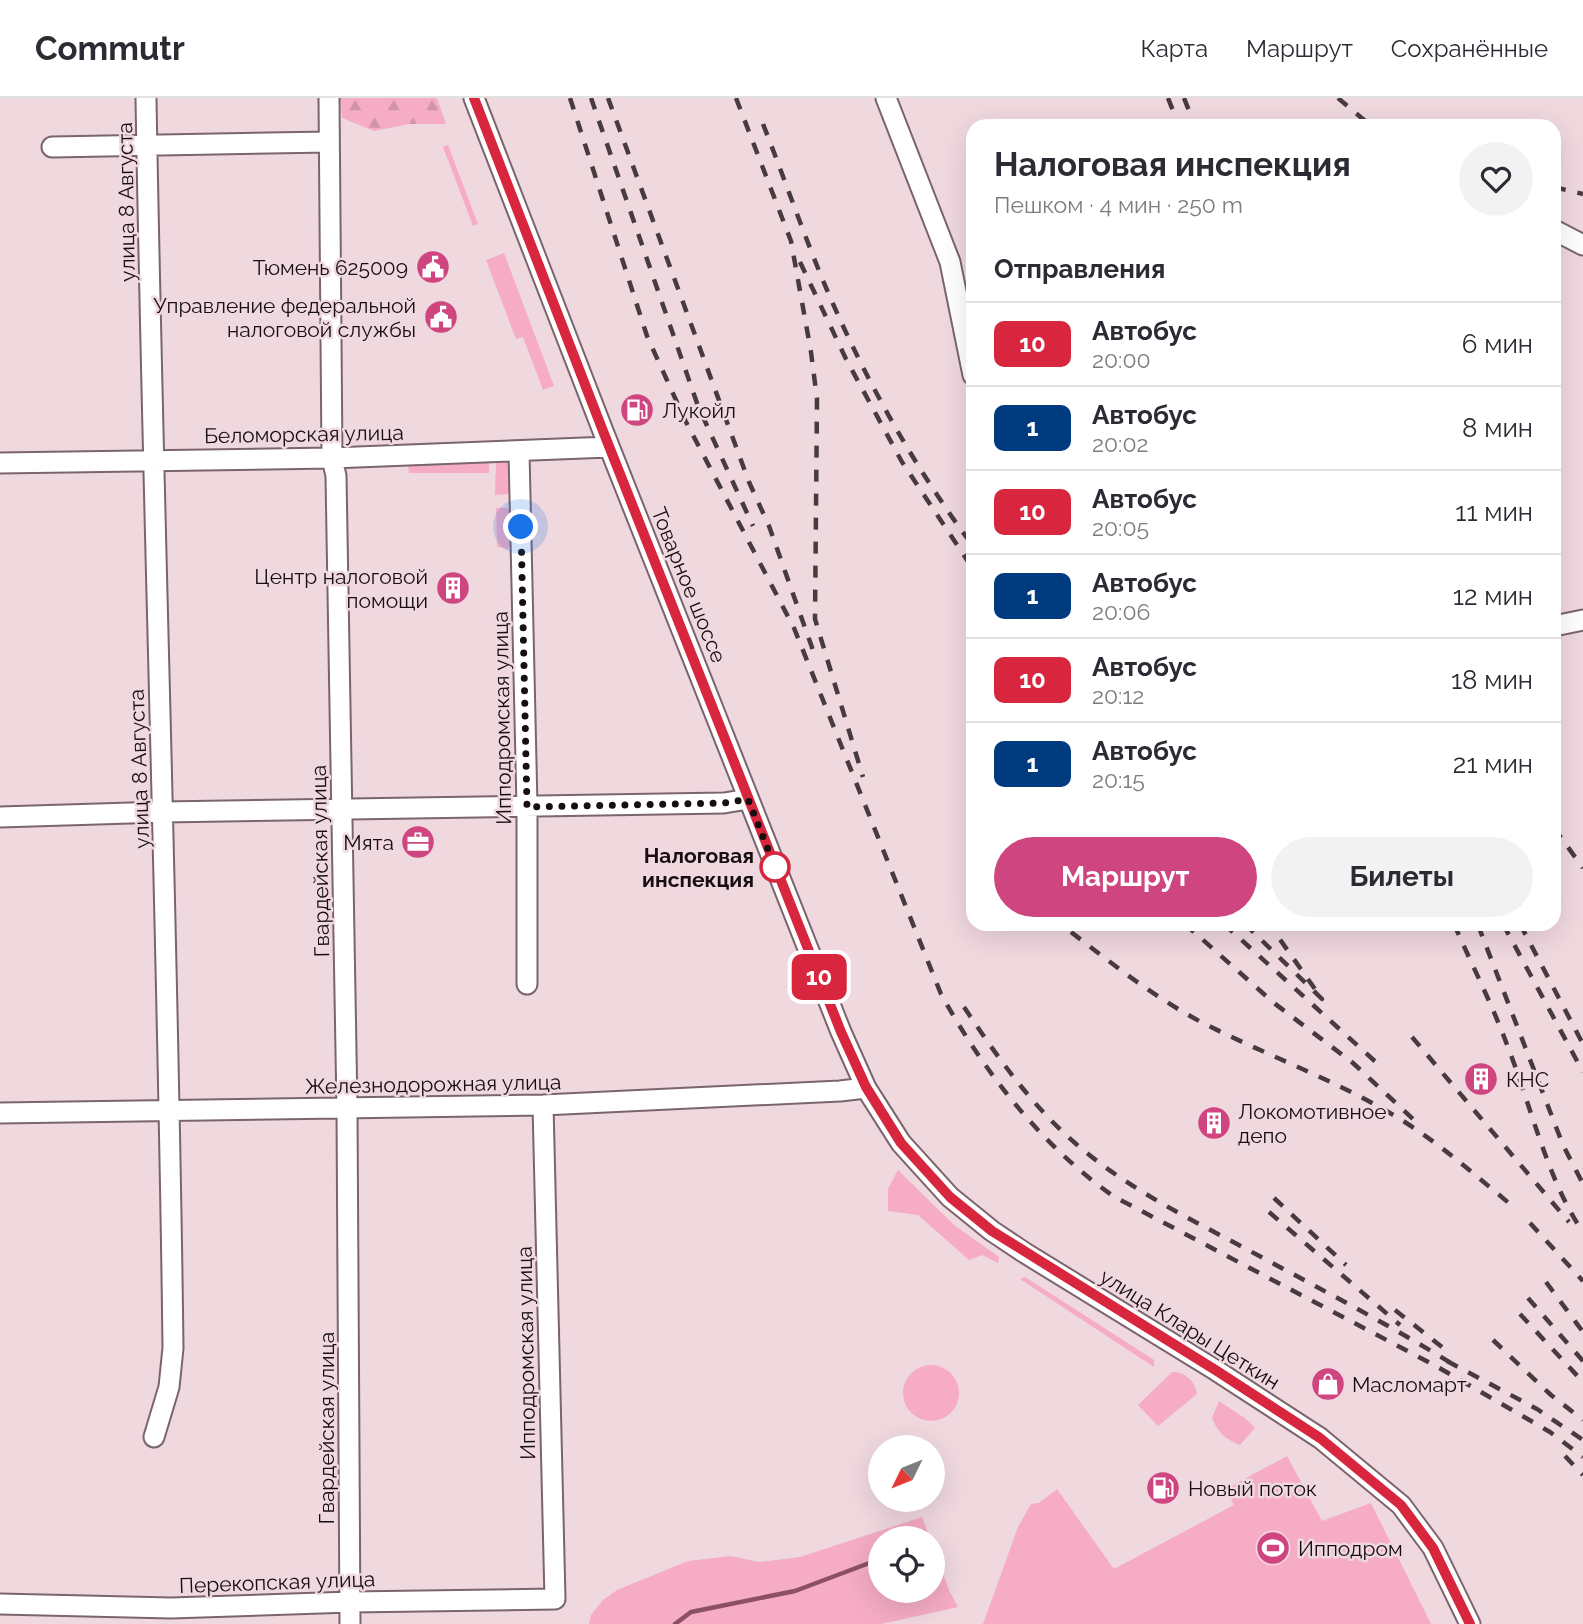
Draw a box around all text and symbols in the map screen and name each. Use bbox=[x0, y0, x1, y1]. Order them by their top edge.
text: Commutr bbox=[35, 29, 185, 68]
text: Карта bbox=[1140, 34, 1208, 63]
text: Маршрут bbox=[1246, 34, 1353, 63]
text: Сохранённые bbox=[1391, 34, 1548, 63]
street label: улица 8 Августа bbox=[112, 122, 140, 282]
button: heart bbox=[1459, 142, 1533, 216]
text: Налоговая инспекция bbox=[994, 145, 1351, 184]
text: Пешком · 4 мин · 250 m bbox=[994, 191, 1243, 218]
public building icon: Тюмень 625009 bbox=[414, 248, 452, 286]
text: Отправления bbox=[994, 254, 1165, 284]
place label: Тюмень 625009 bbox=[253, 255, 408, 280]
place label: Управление федеральной налоговой службы bbox=[154, 293, 416, 342]
public building icon: Управление федеральной налоговой службы bbox=[422, 298, 460, 336]
text: Автобус bbox=[1092, 316, 1197, 346]
text: 10 bbox=[1019, 329, 1046, 358]
text: 6 мин bbox=[1462, 329, 1533, 359]
text: 20:00 bbox=[1092, 346, 1151, 373]
fuel station icon: Лукойл bbox=[618, 391, 656, 429]
place label: Лукойл bbox=[662, 398, 736, 423]
text: Автобус bbox=[1092, 400, 1197, 430]
text: 1 bbox=[1027, 413, 1038, 442]
text: 8 мин bbox=[1462, 413, 1533, 443]
street label: Беломорская улица bbox=[204, 420, 404, 448]
text: 20:02 bbox=[1092, 430, 1148, 457]
text: Автобус bbox=[1092, 484, 1197, 514]
text: 10 bbox=[1019, 497, 1046, 526]
text: 11 мин bbox=[1455, 497, 1533, 527]
street label: Товарное шоссе bbox=[646, 504, 732, 666]
your location bbox=[503, 509, 538, 544]
text: 20:05 bbox=[1092, 514, 1149, 541]
place label: Центр налоговой помощи bbox=[254, 564, 428, 613]
text: Автобус bbox=[1092, 568, 1197, 598]
building icon: Центр налоговой помощи bbox=[434, 569, 472, 607]
text: 1 bbox=[1027, 581, 1038, 610]
text: 12 мин bbox=[1453, 581, 1533, 611]
text: 20:06 bbox=[1092, 598, 1150, 625]
street label: Ипподромская улица bbox=[488, 611, 516, 825]
text: Автобус bbox=[1092, 652, 1197, 682]
text: 10 bbox=[1019, 665, 1046, 694]
text: 18 мин bbox=[1451, 665, 1533, 695]
text: 20:12 bbox=[1092, 682, 1144, 709]
street label: улица 8 Августа bbox=[124, 689, 154, 849]
text: Автобус bbox=[1092, 736, 1197, 766]
text: 1 bbox=[1027, 749, 1038, 778]
text: 21 мин bbox=[1453, 749, 1533, 779]
street label: Гвардейская улица bbox=[306, 765, 334, 957]
text: 20:15 bbox=[1092, 766, 1145, 793]
office icon: Мята bbox=[399, 823, 437, 861]
place label: Мята bbox=[343, 830, 394, 855]
button: Маршрут bbox=[994, 837, 1257, 917]
button: Билеты bbox=[1271, 837, 1533, 917]
place label: Налоговая инспекция bbox=[642, 843, 754, 892]
marker: Налоговая инспекция bbox=[760, 852, 790, 882]
line badge: 10 bbox=[788, 954, 850, 1000]
text: 10 bbox=[806, 962, 832, 991]
building icon: КНС bbox=[1462, 1060, 1500, 1098]
place label: КНС bbox=[1506, 1067, 1549, 1092]
street label: Железнодорожная улица bbox=[305, 1069, 561, 1099]
place label: Локомотивное депо bbox=[1238, 1099, 1387, 1148]
building icon: Локомотивное депо bbox=[1195, 1104, 1233, 1142]
street label: Ипподромская улица bbox=[512, 1246, 540, 1460]
street label: улица Клары Цеткин bbox=[1095, 1263, 1285, 1395]
street label: Гвардейская улица bbox=[314, 1332, 339, 1524]
shop icon: Масломарт bbox=[1309, 1365, 1347, 1403]
place label: Масломарт bbox=[1352, 1372, 1467, 1397]
north arrow bbox=[868, 1435, 945, 1512]
map controls bbox=[868, 1435, 945, 1603]
fuel station icon: Новый поток bbox=[1144, 1469, 1182, 1507]
place label: Новый поток bbox=[1188, 1476, 1317, 1501]
button: locate bbox=[868, 1526, 945, 1603]
sports icon: Ипподром bbox=[1254, 1529, 1292, 1567]
place label: Ипподром bbox=[1298, 1536, 1403, 1561]
street label: Перекопская улица bbox=[178, 1566, 376, 1598]

